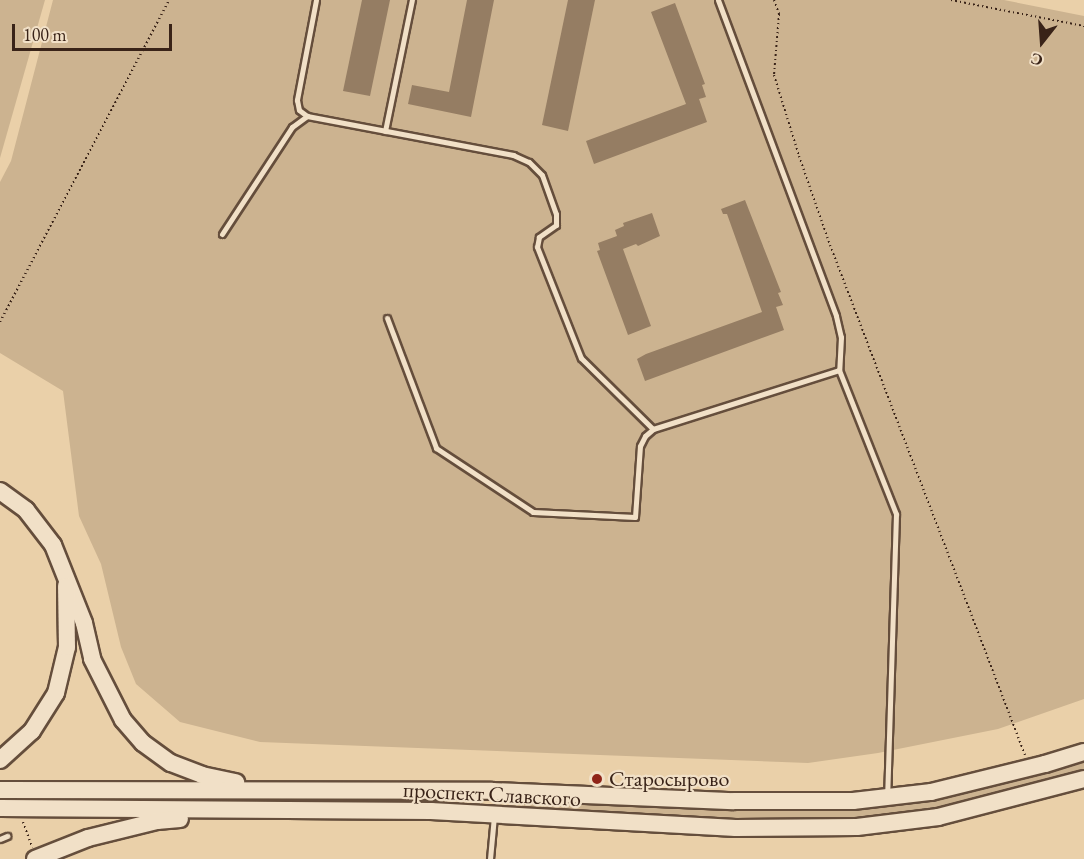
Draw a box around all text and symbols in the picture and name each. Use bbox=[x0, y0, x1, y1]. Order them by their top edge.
scale bar bbox=[15, 12, 176, 50]
north arrow bbox=[1012, 12, 1072, 72]
text: 100 m bbox=[23, 23, 67, 46]
text: С bbox=[1028, 48, 1045, 71]
place label: Старосырово bbox=[609, 766, 729, 792]
marker: Старосырово bbox=[590, 772, 604, 786]
street label: проспект Славского bbox=[402, 776, 582, 812]

